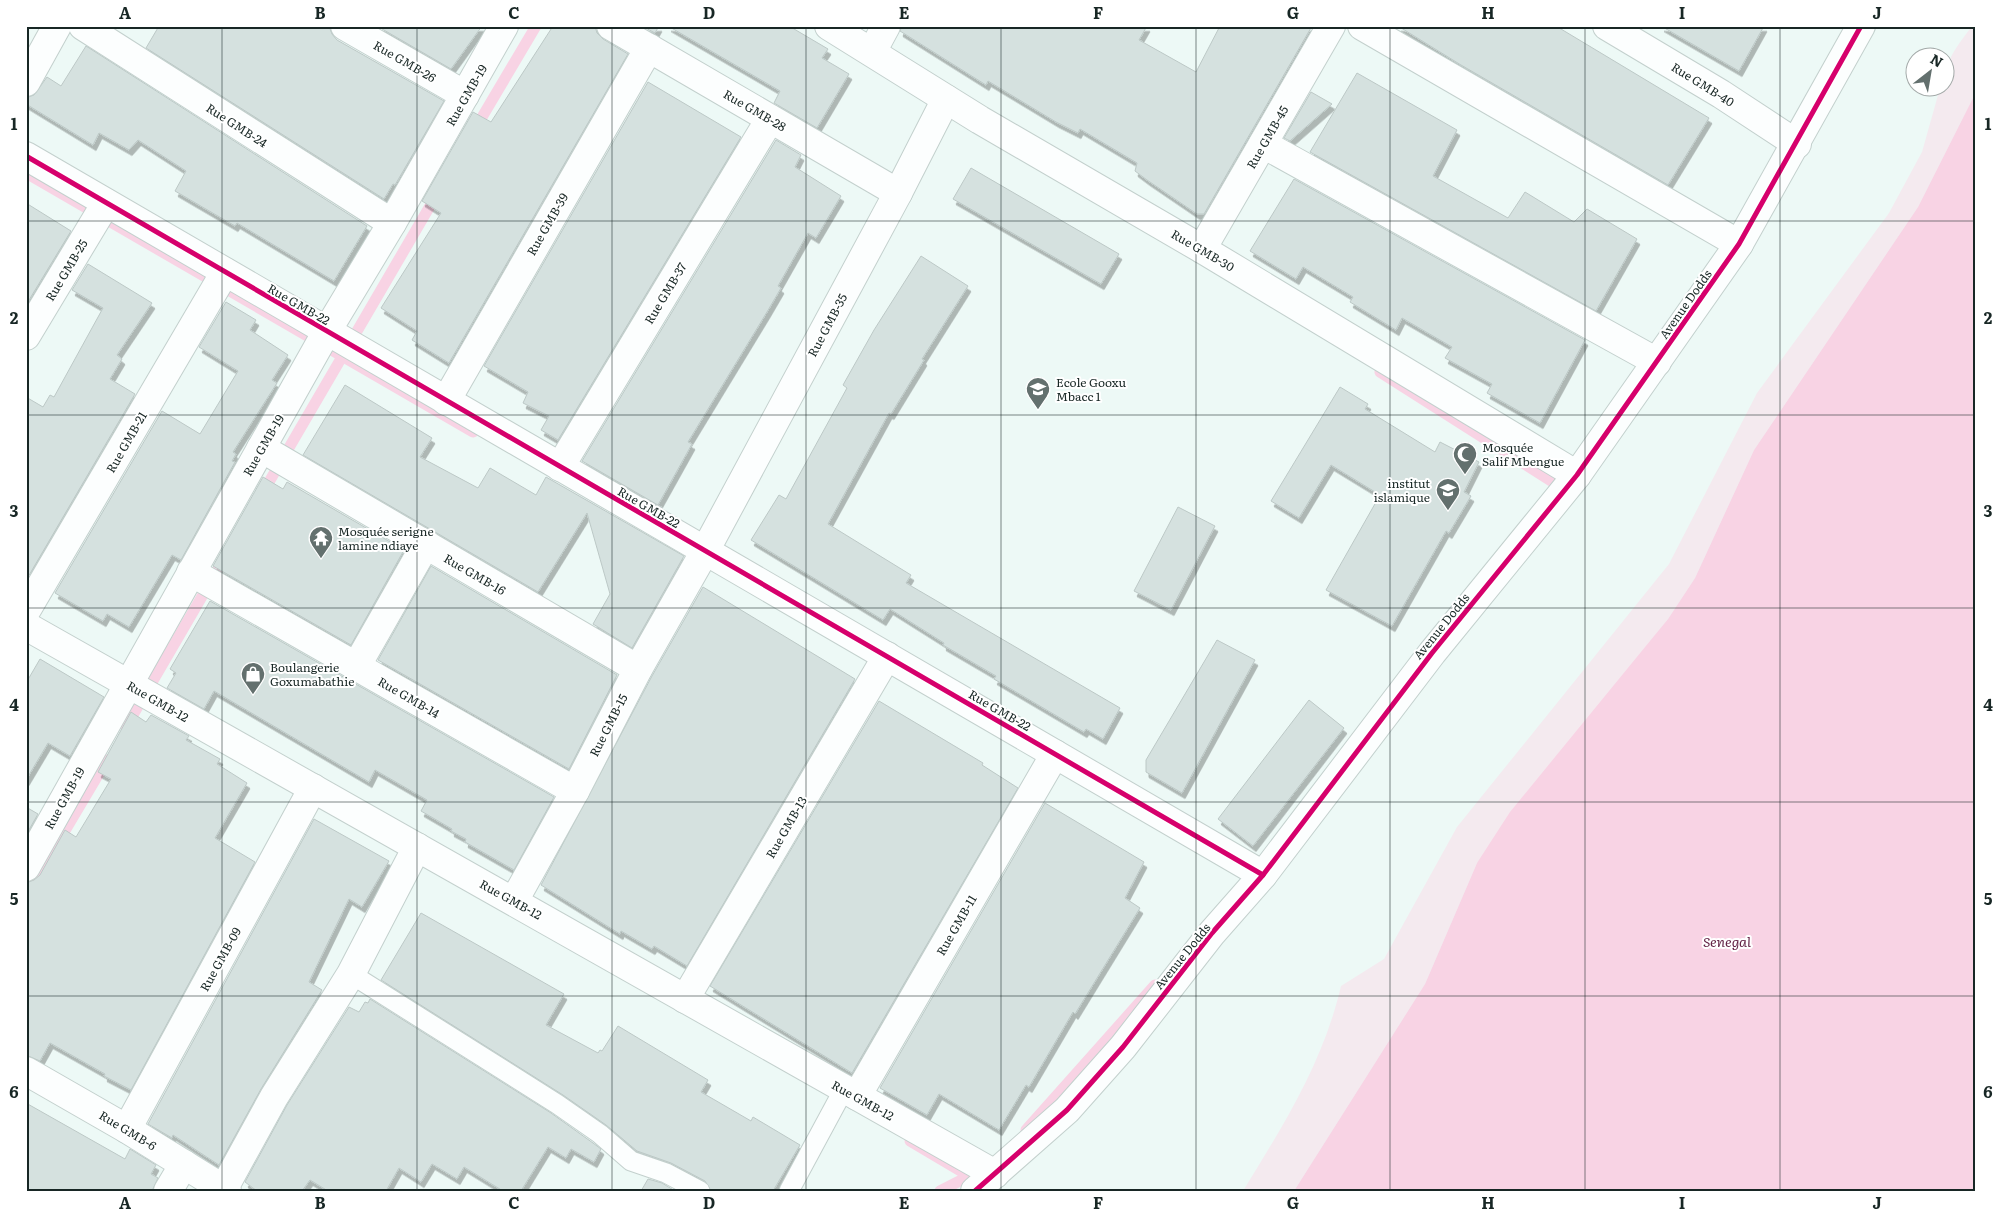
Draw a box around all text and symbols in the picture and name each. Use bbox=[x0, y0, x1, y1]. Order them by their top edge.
text: A bbox=[119, 0, 131, 24]
text: B bbox=[314, 0, 326, 24]
text: C bbox=[508, 0, 520, 24]
text: D bbox=[703, 0, 715, 24]
text: E bbox=[899, 0, 910, 24]
text: F bbox=[1093, 0, 1103, 24]
text: G bbox=[1287, 0, 1299, 24]
text: H bbox=[1481, 0, 1495, 24]
text: I bbox=[1679, 0, 1685, 24]
text: J bbox=[1872, 0, 1882, 24]
street label: Rue GMB-26 bbox=[370, 36, 440, 86]
north arrow bbox=[1904, 48, 1954, 98]
text: N bbox=[1927, 48, 1948, 72]
street label: Rue GMB-40 bbox=[1668, 58, 1738, 111]
street label: Rue GMB-19 bbox=[441, 61, 491, 129]
street label: Rue GMB-28 bbox=[720, 85, 790, 135]
street label: Rue GMB-24 bbox=[203, 98, 272, 152]
street label: Rue GMB-45 bbox=[1242, 102, 1292, 172]
text: 1 bbox=[11, 111, 18, 135]
text: 1 bbox=[1985, 111, 1992, 135]
street label: Rue GMB-39 bbox=[522, 189, 572, 259]
street label: Rue GMB-30 bbox=[1168, 225, 1238, 275]
street label: Rue GMB-25 bbox=[40, 236, 92, 304]
street label: Rue GMB-37 bbox=[639, 259, 691, 327]
street label: Avenue Dodds bbox=[1654, 265, 1716, 342]
street label: Rue GMB-22 bbox=[264, 279, 334, 329]
street label: Rue GMB-35 bbox=[803, 290, 851, 360]
text: 2 bbox=[10, 305, 19, 329]
text: 2 bbox=[1984, 305, 1993, 329]
place label: Ecole Gooxu Mbacc 1 bbox=[1056, 373, 1127, 405]
school or university icon: Ecole Gooxu Mbacc 1 bbox=[1025, 376, 1051, 410]
street label: Rue GMB-21 bbox=[101, 408, 151, 476]
street label: Rue GMB-19 bbox=[238, 411, 288, 479]
place label: Mosquée Salif Mbengue bbox=[1482, 438, 1564, 470]
mosque icon: Mosquée Salif Mbengue bbox=[1452, 441, 1478, 475]
place label: institut islamique bbox=[1374, 474, 1430, 506]
school or university icon: institut islamique bbox=[1435, 477, 1461, 511]
street label: Rue GMB-22 bbox=[614, 482, 684, 532]
text: 3 bbox=[10, 498, 19, 522]
text: 3 bbox=[1984, 498, 1993, 522]
place label: Mosquée serigne lamine ndiaye bbox=[338, 522, 434, 554]
temple icon: Mosquée serigne lamine ndiaye bbox=[308, 525, 334, 559]
street label: Rue GMB-16 bbox=[441, 549, 510, 599]
street label: Avenue Dodds bbox=[1409, 589, 1474, 663]
place label: Boulangerie Goxumabathie bbox=[270, 658, 354, 690]
shop icon: Boulangerie Goxumabathie bbox=[240, 661, 266, 695]
street label: Rue GMB-14 bbox=[375, 672, 444, 722]
street label: Rue GMB-12 bbox=[124, 676, 192, 726]
street label: Rue GMB-22 bbox=[965, 685, 1035, 735]
street label: Rue GMB-15 bbox=[584, 690, 632, 760]
text: 4 bbox=[9, 692, 19, 716]
text: 4 bbox=[1983, 692, 1993, 716]
street label: Rue GMB-19 bbox=[39, 764, 89, 832]
street label: Rue GMB-13 bbox=[761, 793, 811, 861]
street label: Rue GMB-12 bbox=[477, 875, 545, 923]
text: 5 bbox=[10, 886, 19, 910]
text: 5 bbox=[1984, 886, 1993, 910]
street label: Rue GMB-11 bbox=[931, 891, 981, 959]
street label: Avenue Dodds bbox=[1150, 919, 1215, 993]
street label: Rue GMB-09 bbox=[195, 924, 245, 994]
water label: Senegal bbox=[1703, 931, 1751, 951]
street label: Rue GMB-12 bbox=[829, 1076, 897, 1124]
text: 6 bbox=[9, 1079, 19, 1103]
text: 6 bbox=[1983, 1079, 1993, 1103]
street label: Rue GMB-6 bbox=[96, 1106, 161, 1154]
text: A bbox=[119, 1190, 131, 1214]
text: B bbox=[314, 1190, 326, 1214]
text: C bbox=[508, 1190, 520, 1214]
text: D bbox=[703, 1190, 715, 1214]
text: E bbox=[899, 1190, 910, 1214]
text: F bbox=[1093, 1190, 1103, 1214]
text: G bbox=[1287, 1190, 1299, 1214]
text: H bbox=[1481, 1190, 1495, 1214]
text: I bbox=[1679, 1190, 1685, 1214]
text: J bbox=[1872, 1190, 1882, 1214]

